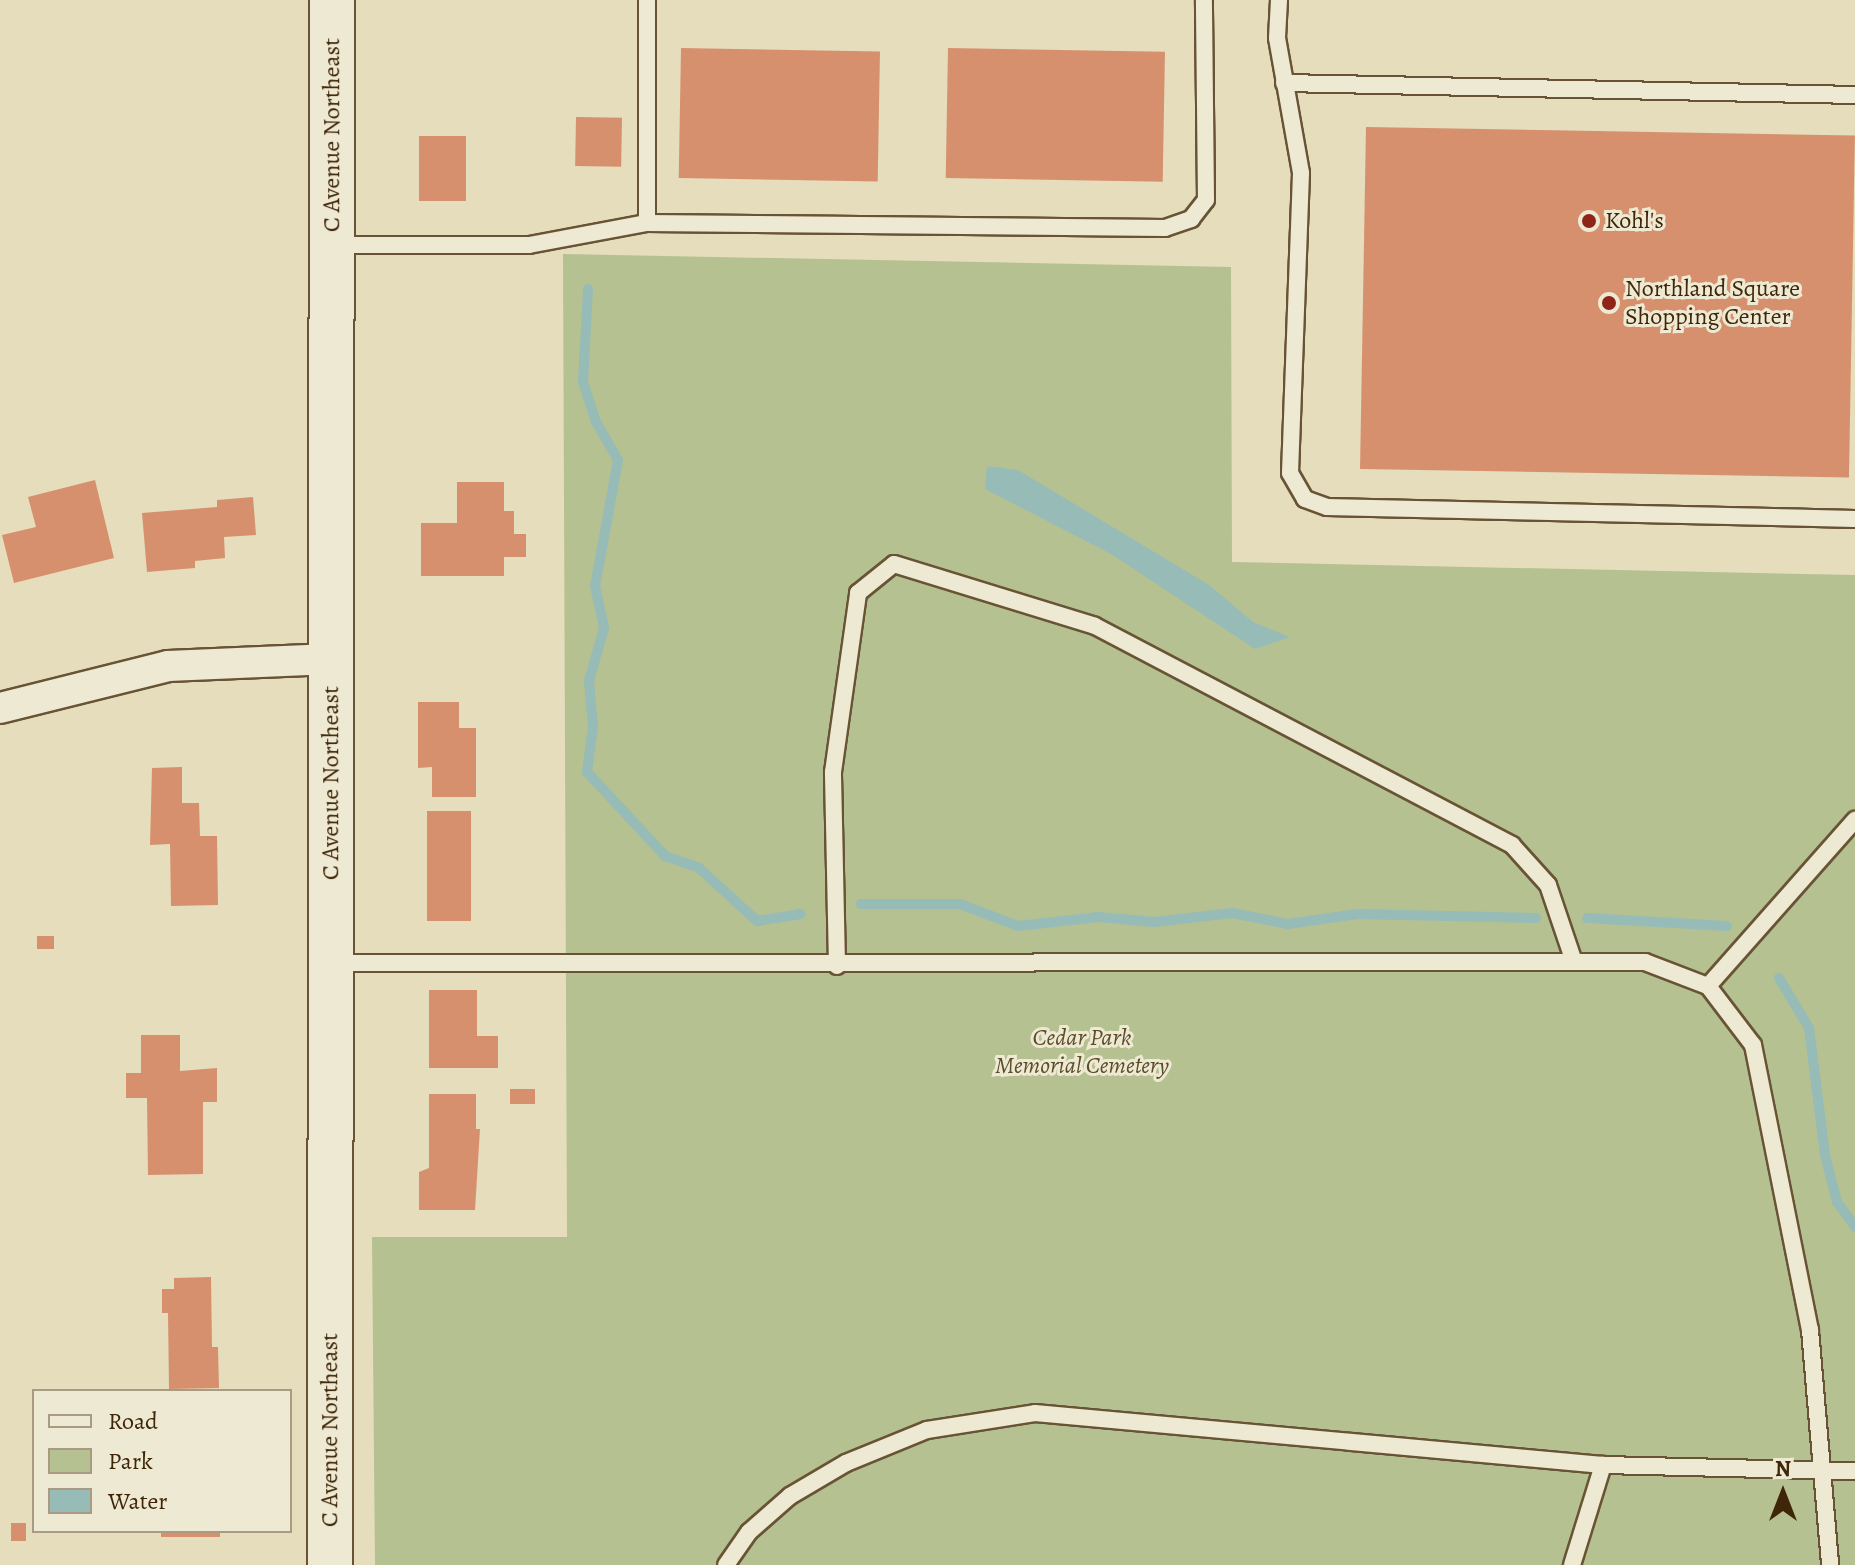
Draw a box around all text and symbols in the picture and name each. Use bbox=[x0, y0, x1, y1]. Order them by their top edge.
street label: C Avenue Northeast bbox=[318, 38, 346, 232]
place label: Kohl's bbox=[1605, 207, 1664, 235]
marker: Kohl's bbox=[1580, 212, 1598, 230]
place label: Northland Square Shopping Center bbox=[1625, 275, 1800, 331]
marker: Northland Square Shopping Center bbox=[1600, 294, 1618, 312]
street label: C Avenue Northeast bbox=[317, 686, 345, 880]
park label: Cedar Park Memorial Cemetery bbox=[995, 1024, 1169, 1080]
street label: C Avenue Northeast bbox=[316, 1333, 344, 1527]
legend bbox=[32, 1389, 292, 1533]
text: Road bbox=[108, 1405, 158, 1437]
text: Park bbox=[108, 1445, 153, 1477]
north arrow bbox=[1743, 1453, 1823, 1533]
text: N bbox=[1775, 1454, 1791, 1484]
text: Water bbox=[108, 1485, 168, 1517]

